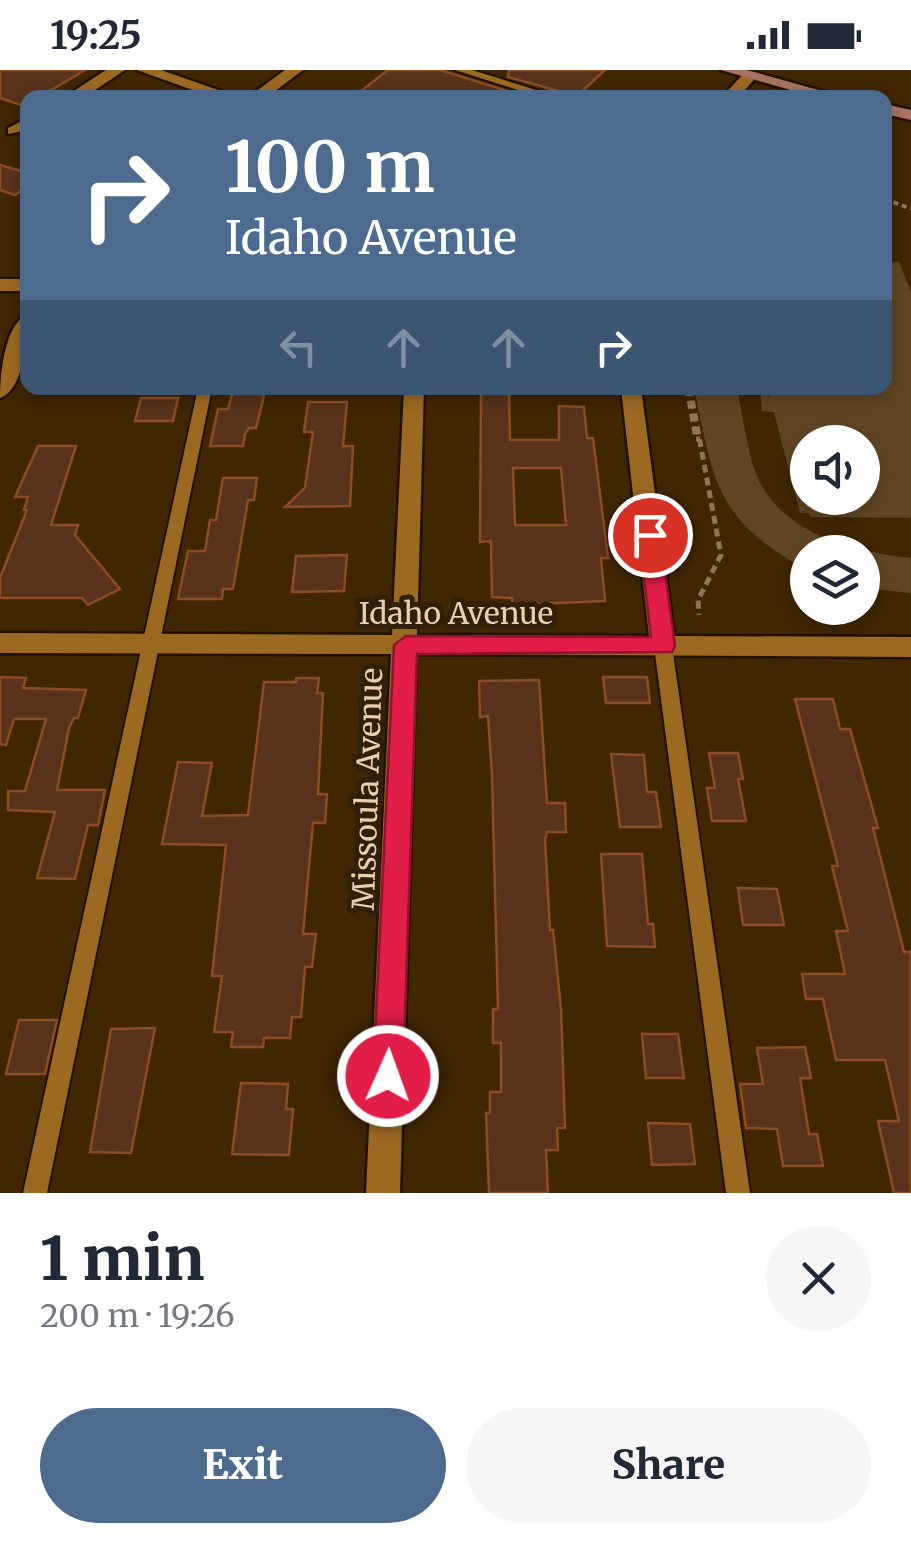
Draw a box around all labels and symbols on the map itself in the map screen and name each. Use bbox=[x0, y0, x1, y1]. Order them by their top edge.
pin bbox=[608, 493, 693, 578]
street label: Idaho Avenue bbox=[359, 594, 553, 632]
street label: Missoula Avenue bbox=[344, 667, 390, 911]
position arrow bbox=[336, 1024, 440, 1128]

